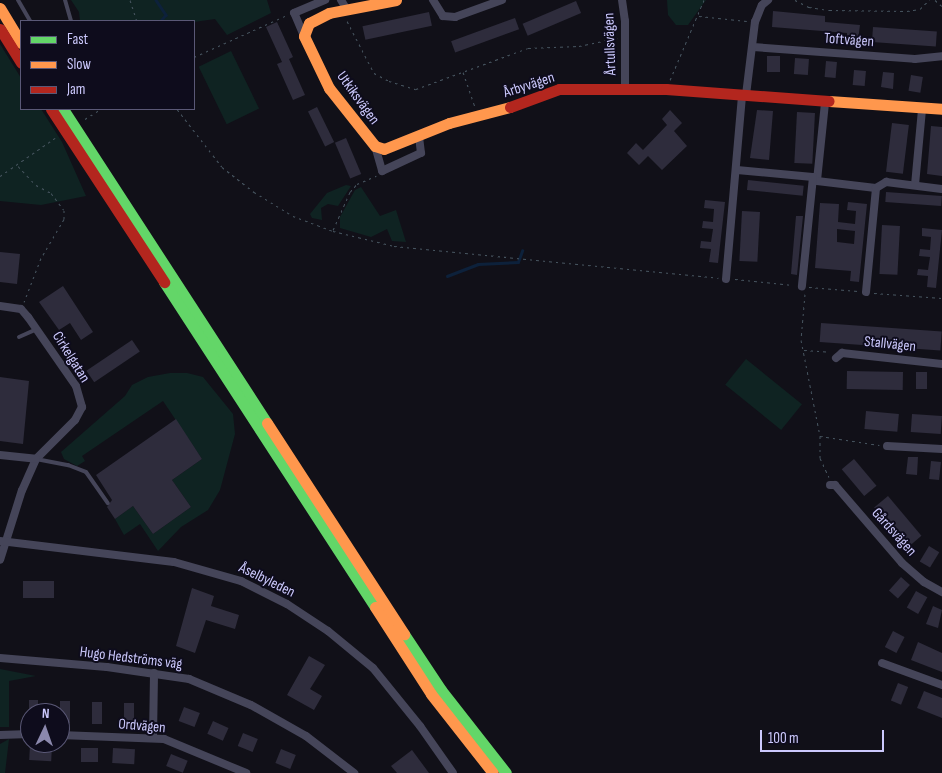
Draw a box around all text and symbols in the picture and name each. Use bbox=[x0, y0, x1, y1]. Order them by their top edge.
street label: Årtullsvägen bbox=[600, 12, 620, 76]
legend bbox=[20, 20, 195, 110]
street label: Toftvägen bbox=[823, 29, 875, 51]
text: Fast bbox=[67, 30, 88, 49]
text: Slow bbox=[67, 55, 91, 74]
street label: Utkiksvägen bbox=[333, 68, 383, 128]
street label: Årbyvägen bbox=[501, 68, 557, 102]
text: Jam bbox=[67, 80, 85, 99]
street label: Cirkelgatan bbox=[48, 328, 94, 386]
street label: Stallvägen bbox=[863, 332, 917, 356]
street label: Gårdsvägen bbox=[868, 504, 920, 560]
street label: Åselbyleden bbox=[236, 559, 298, 601]
street label: Hugo Hedströms väg bbox=[79, 643, 183, 673]
north arrow bbox=[20, 703, 70, 753]
text: N bbox=[42, 705, 50, 722]
street label: Ordvägen bbox=[118, 715, 166, 737]
scale bar bbox=[762, 720, 886, 752]
text: 100 m bbox=[768, 729, 799, 748]

